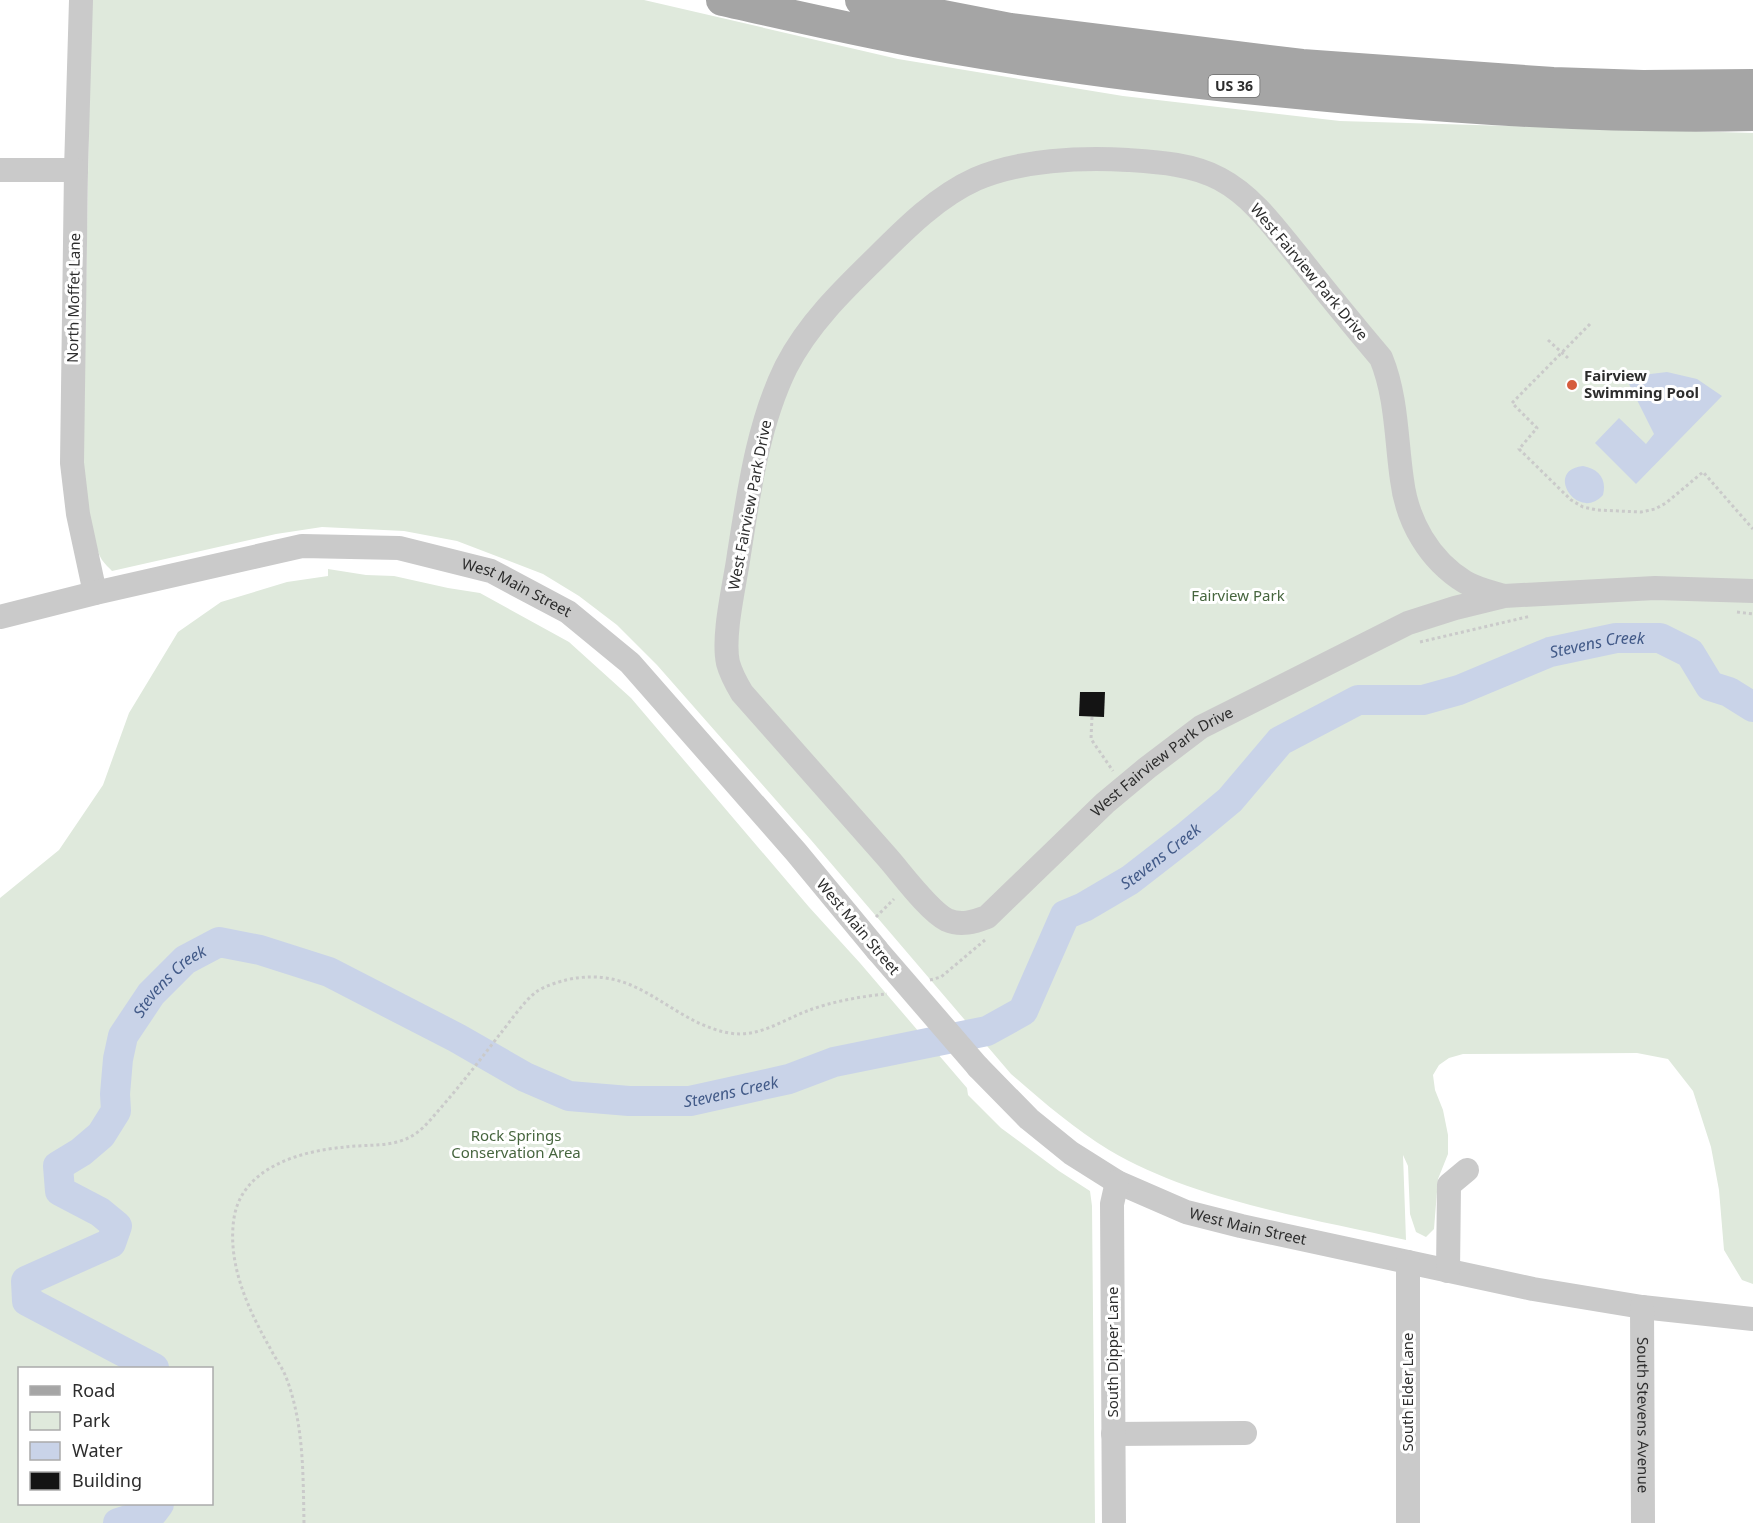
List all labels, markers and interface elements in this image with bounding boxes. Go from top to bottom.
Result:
road number: US 36 [1208,75,1260,97]
street label: West Fairview Park Drive [1247,199,1373,344]
street label: North Moffet Lane [62,233,84,363]
place label: Fairview Swimming Pool [1584,365,1699,402]
marker: Fairview Swimming Pool [1565,378,1579,392]
street label: West Fairview Park Drive [723,418,775,592]
street label: West Main Street [460,553,576,621]
park label: Fairview Park [1191,585,1285,605]
water label: Stevens Creek [1548,627,1646,663]
street label: West Fairview Park Drive [1086,702,1236,820]
water label: Stevens Creek [1116,817,1206,894]
street label: West Main Street [813,874,905,979]
water label: Stevens Creek [128,939,211,1022]
water label: Stevens Creek [684,1070,781,1112]
park label: Rock Springs Conservation Area [451,1125,581,1162]
street label: West Main Street [1187,1202,1309,1249]
street label: South Dipper Lane [1102,1287,1122,1418]
street label: South Elder Lane [1397,1332,1417,1452]
street label: South Stevens Avenue [1633,1337,1654,1493]
legend [18,1367,213,1505]
text: Road [72,1378,115,1402]
text: Park [72,1408,110,1432]
text: Water [72,1438,123,1462]
text: Building [72,1468,142,1492]

